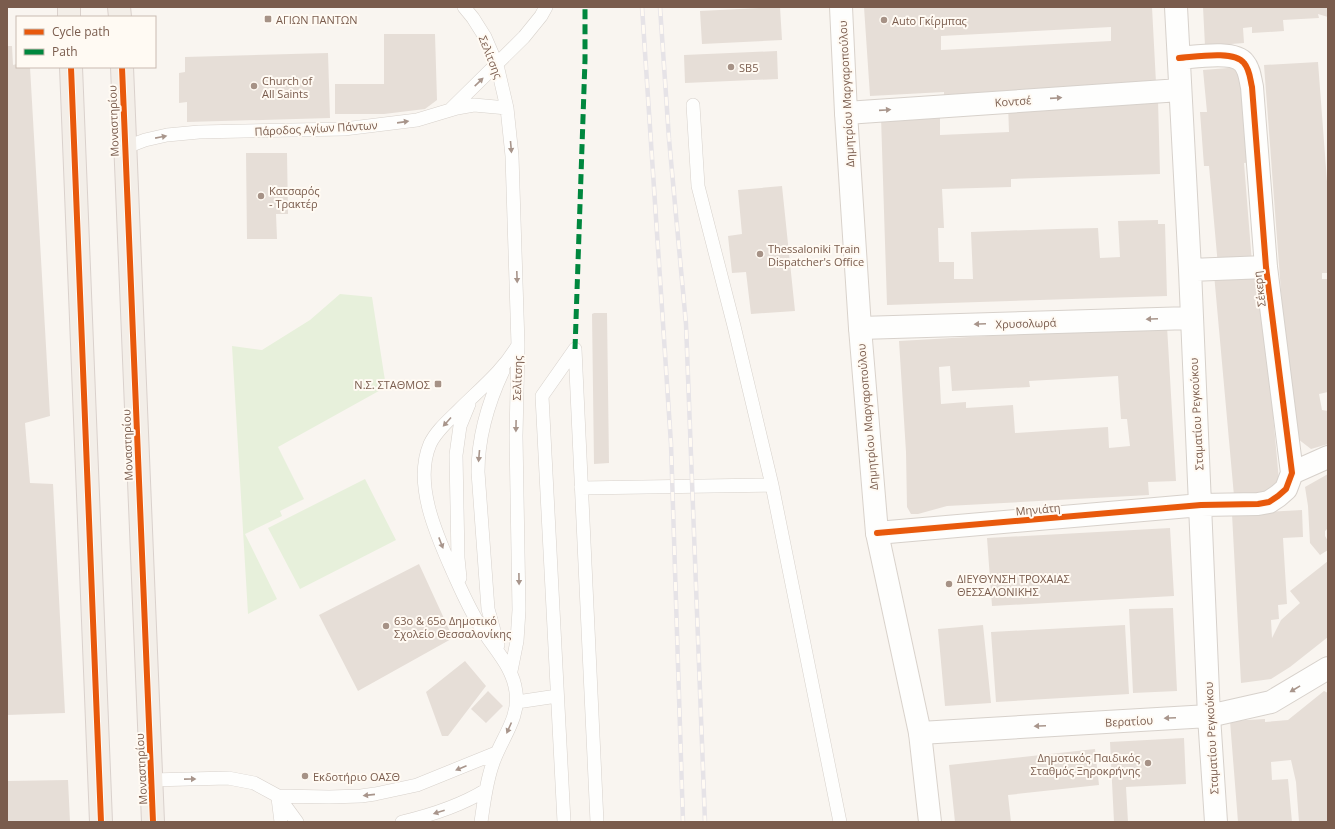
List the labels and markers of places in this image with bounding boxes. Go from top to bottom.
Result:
place label: ΑΓΙΩΝ ΠΑΝΤΩΝ [276,12,358,27]
place label: Auto Γκίρμπας [892,13,967,28]
marker: ΑΓΙΩΝ ΠΑΝΤΩΝ [263,14,273,24]
marker: Auto Γκίρμπας [879,15,889,25]
place label: SB5 [739,60,758,75]
marker: SB5 [726,62,736,72]
place label: Church of All Saints [262,73,313,101]
marker: Church of All Saints [249,81,259,91]
place label: Κατσαρός - Τρακτέρ [269,183,320,211]
marker: Κατσαρός - Τρακτέρ [256,191,266,201]
place label: Thessaloniki Train Dispatcher's Office [768,241,864,269]
marker: Thessaloniki Train Dispatcher's Office [755,249,765,259]
place label: Ν.Σ. ΣΤΑΘΜΟΣ [354,377,430,392]
marker: Ν.Σ. ΣΤΑΘΜΟΣ [433,379,443,389]
place label: ΔΙΕΥΘΥΝΣΗ ΤΡΟΧΑΙΑΣ ΘΕΣΣΑΛΟΝΙΚΗΣ [957,571,1070,599]
marker: ΔΙΕΥΘΥΝΣΗ ΤΡΟΧΑΙΑΣ ΘΕΣΣΑΛΟΝΙΚΗΣ [944,579,954,589]
place label: 63ο & 65o Δημοτικό Σχολείο Θεσσαλονίκης [394,613,511,641]
marker: 63ο & 65o Δημοτικό Σχολείο Θεσσαλονίκης [381,621,391,631]
place label: Δημοτικός Παιδικός Σταθμός Ξηροκρήνης [1031,750,1140,778]
marker: Δημοτικός Παιδικός Σταθμός Ξηροκρήνης [1143,758,1153,768]
place label: Εκδοτήριο ΟΑΣΘ [313,769,400,784]
marker: Εκδοτήριο ΟΑΣΘ [300,771,310,781]

